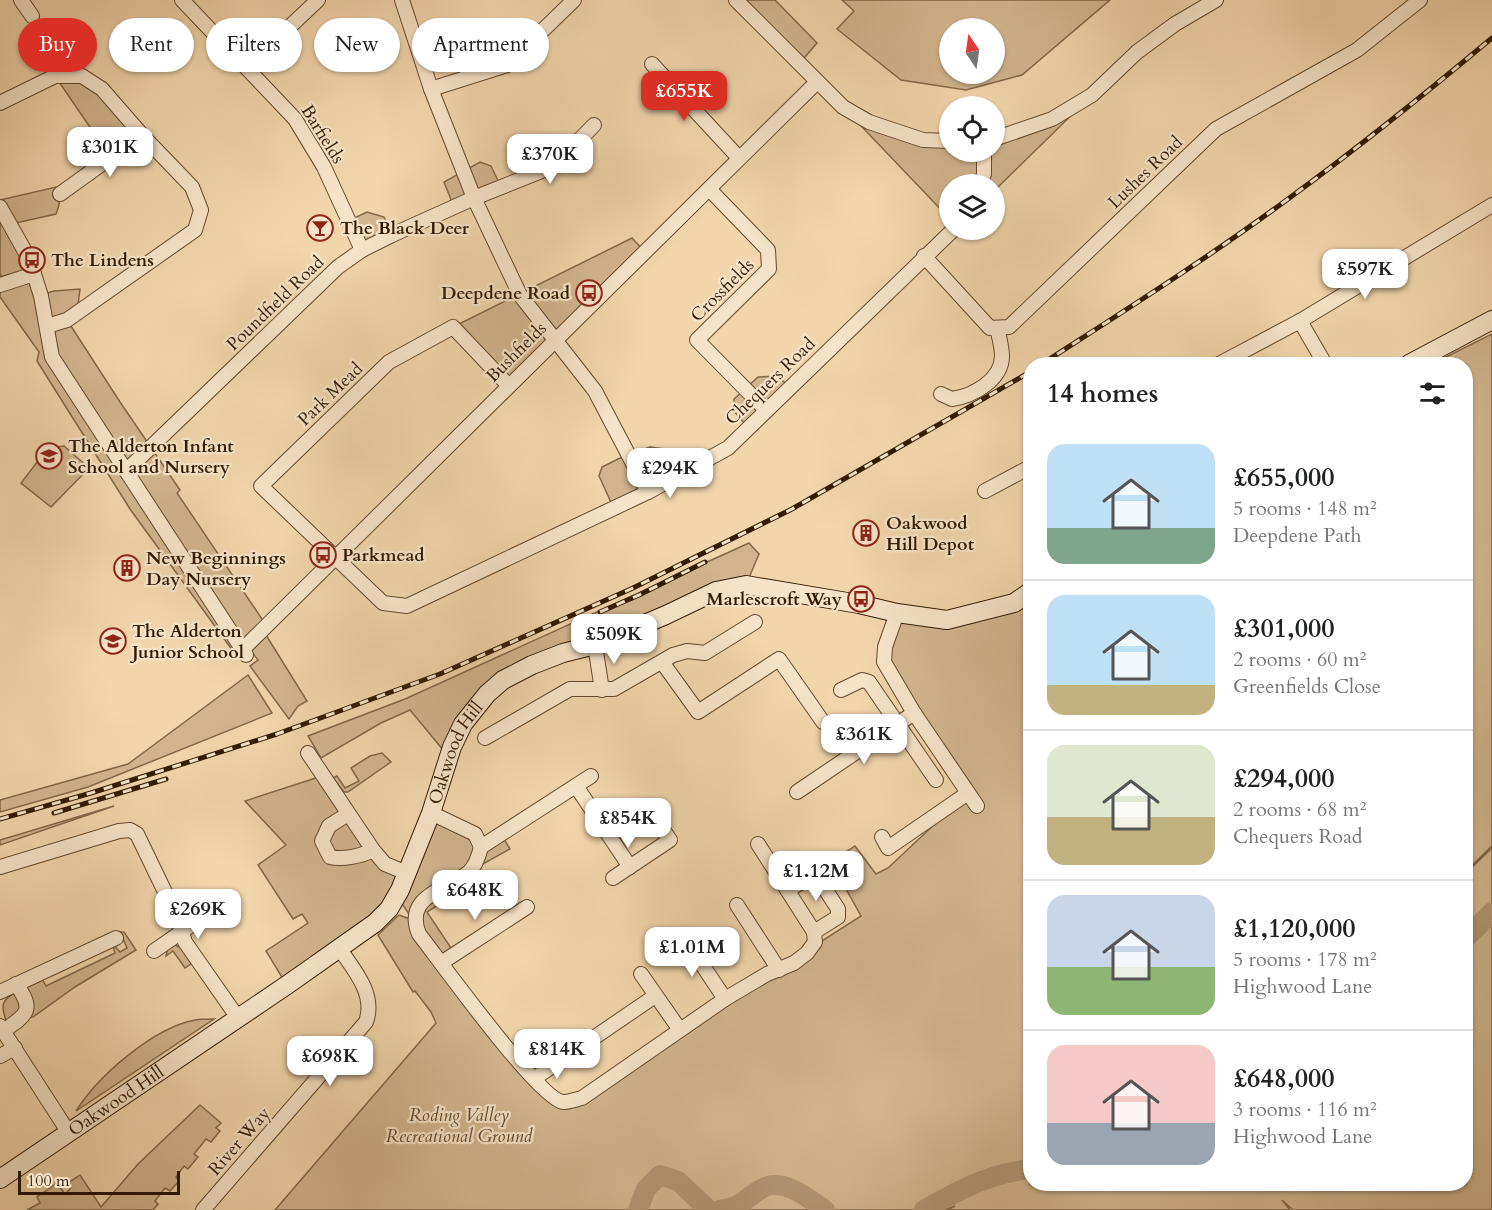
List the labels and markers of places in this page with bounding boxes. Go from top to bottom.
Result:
pin: £655K [642,71,726,122]
pin: £301K [68,127,152,178]
pin: £370K [508,134,592,185]
bar icon: The Black Deer [305,213,335,243]
place label: The Black Deer [340,216,470,241]
bus stop icon: The Lindens [17,245,47,275]
place label: The Lindens [51,248,154,273]
pin: £597K [1323,249,1407,300]
bus stop icon: Deepdene Road [574,278,604,308]
place label: Deepdene Road [441,281,571,306]
place label: The Alderton Infant School and Nursery [68,434,234,480]
school or university icon: The Alderton Infant School and Nursery [34,441,64,471]
pin: £294K [628,448,712,499]
place label: Oakwood Hill Depot [886,511,975,557]
building icon: Oakwood Hill Depot [851,518,881,548]
bus stop icon: Parkmead [308,540,338,570]
place label: Parkmead [342,543,425,568]
place label: New Beginnings Day Nursery [146,546,286,592]
building icon: New Beginnings Day Nursery [112,553,142,583]
bus stop icon: Marlescroft Way [846,584,876,614]
place label: Marlescroft Way [706,587,843,612]
pin: £509K [572,614,656,665]
place label: The Alderton Junior School [129,619,244,665]
school or university icon: The Alderton Junior School [98,626,128,656]
pin: £361K [822,714,906,765]
pin: £854K [586,798,670,849]
pin: £1.12M [767,851,865,902]
pin: £648K [433,870,517,921]
pin: £269K [156,889,240,940]
pin: £1.01M [643,927,741,978]
pin: £814K [515,1029,599,1080]
pin: £698K [288,1036,372,1087]

